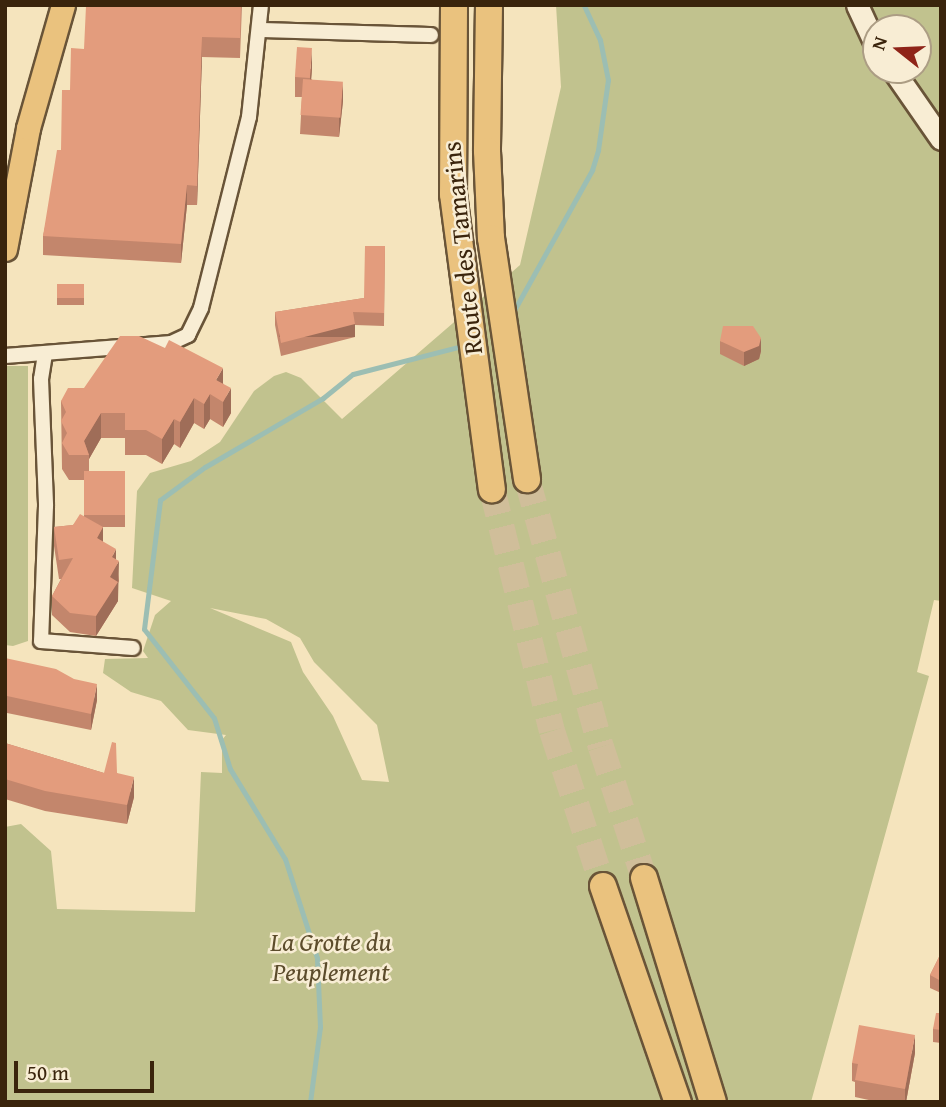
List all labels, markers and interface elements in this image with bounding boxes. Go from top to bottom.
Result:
north arrow [862,14,932,84]
text: N [864,33,894,54]
street label: Route des Tamarins [435,140,489,356]
park label: La Grotte du Peuplement [270,926,392,988]
scale bar [18,1048,158,1092]
text: 50 m [27,1057,69,1088]

